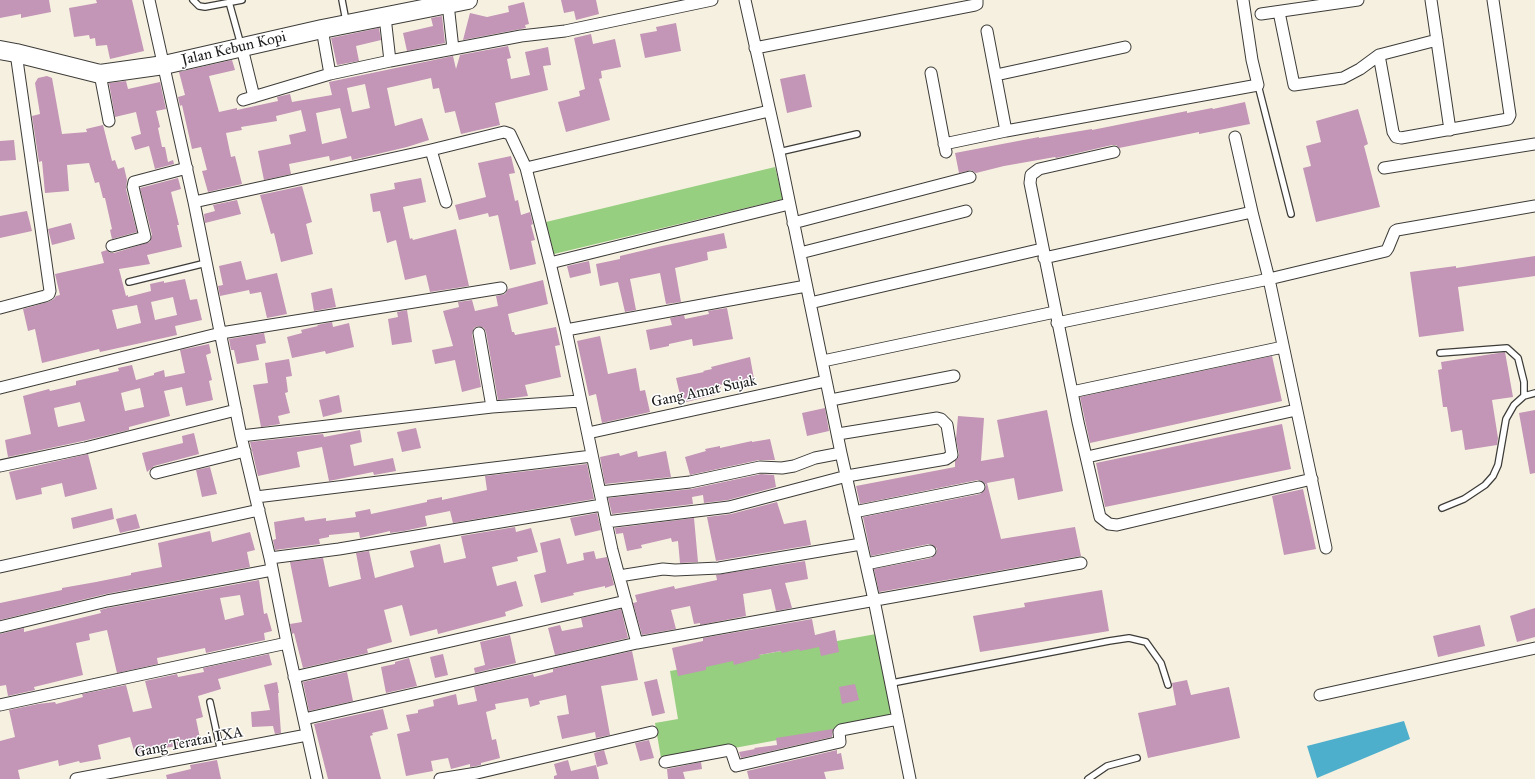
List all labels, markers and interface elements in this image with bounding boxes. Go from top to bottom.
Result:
street label: Jalan Kebun Kopi [180,28,288,70]
street label: Gang Amat Sujak [650,372,758,412]
street label: Gang Teratai IXA [133,724,245,762]

